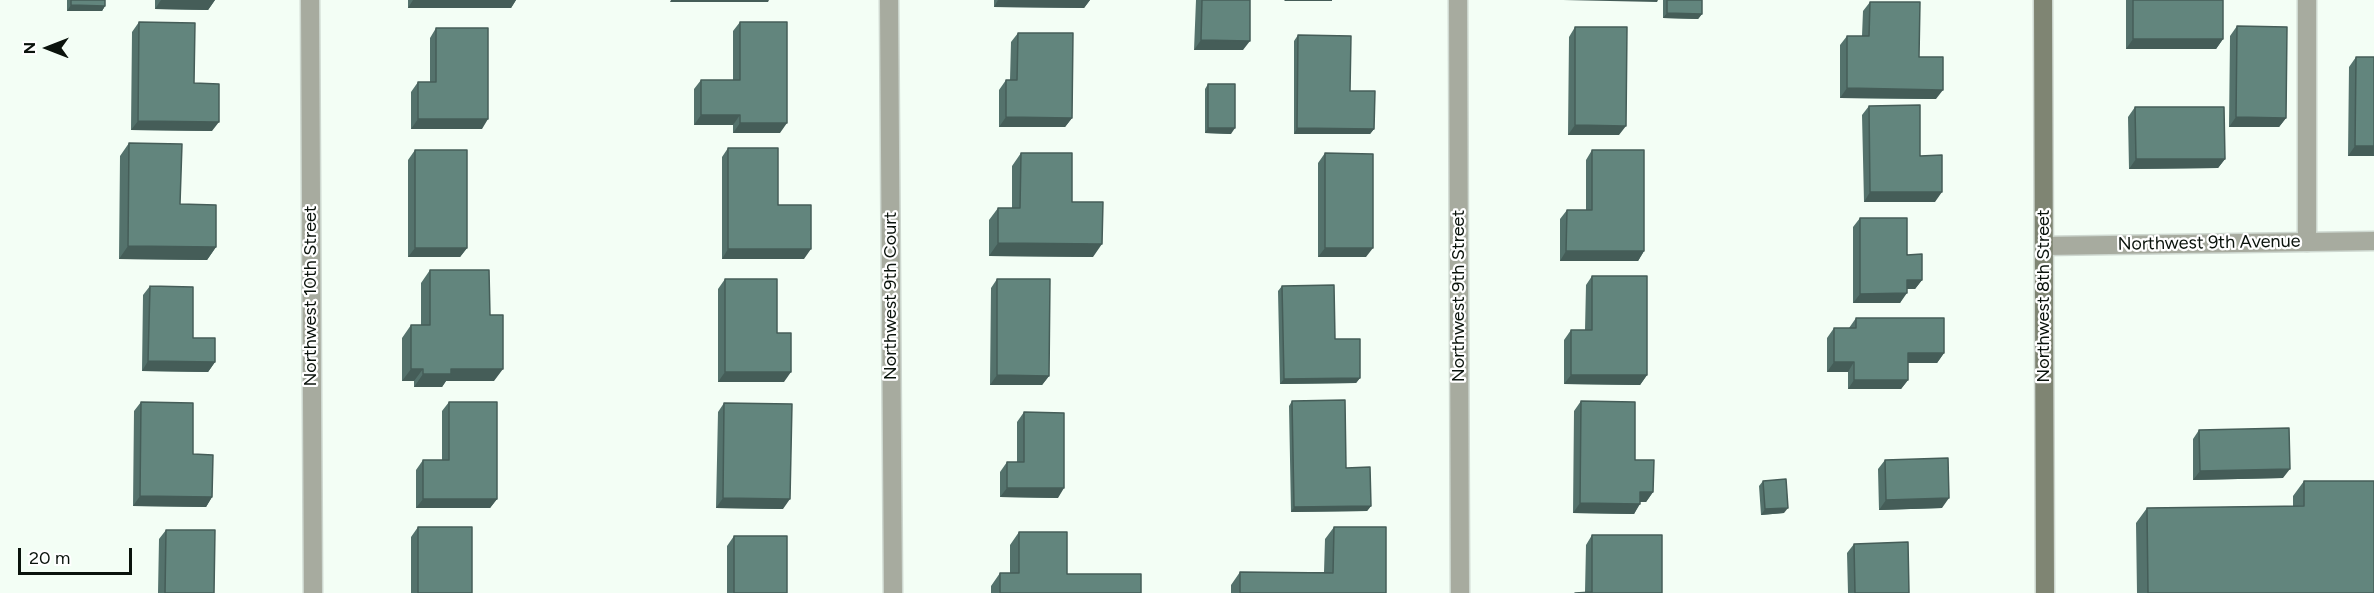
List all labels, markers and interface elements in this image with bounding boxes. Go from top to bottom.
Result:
north arrow [18,18,78,78]
text: N [20,42,39,54]
street label: Northwest 10th Street [300,205,322,387]
street label: Northwest 8th Street [2033,209,2055,383]
street label: Northwest 9th Street [1448,210,1470,382]
street label: Northwest 9th Court [880,212,902,380]
street label: Northwest 9th Avenue [2117,231,2301,255]
scale bar [21,536,135,574]
text: 20 m [29,547,70,569]

